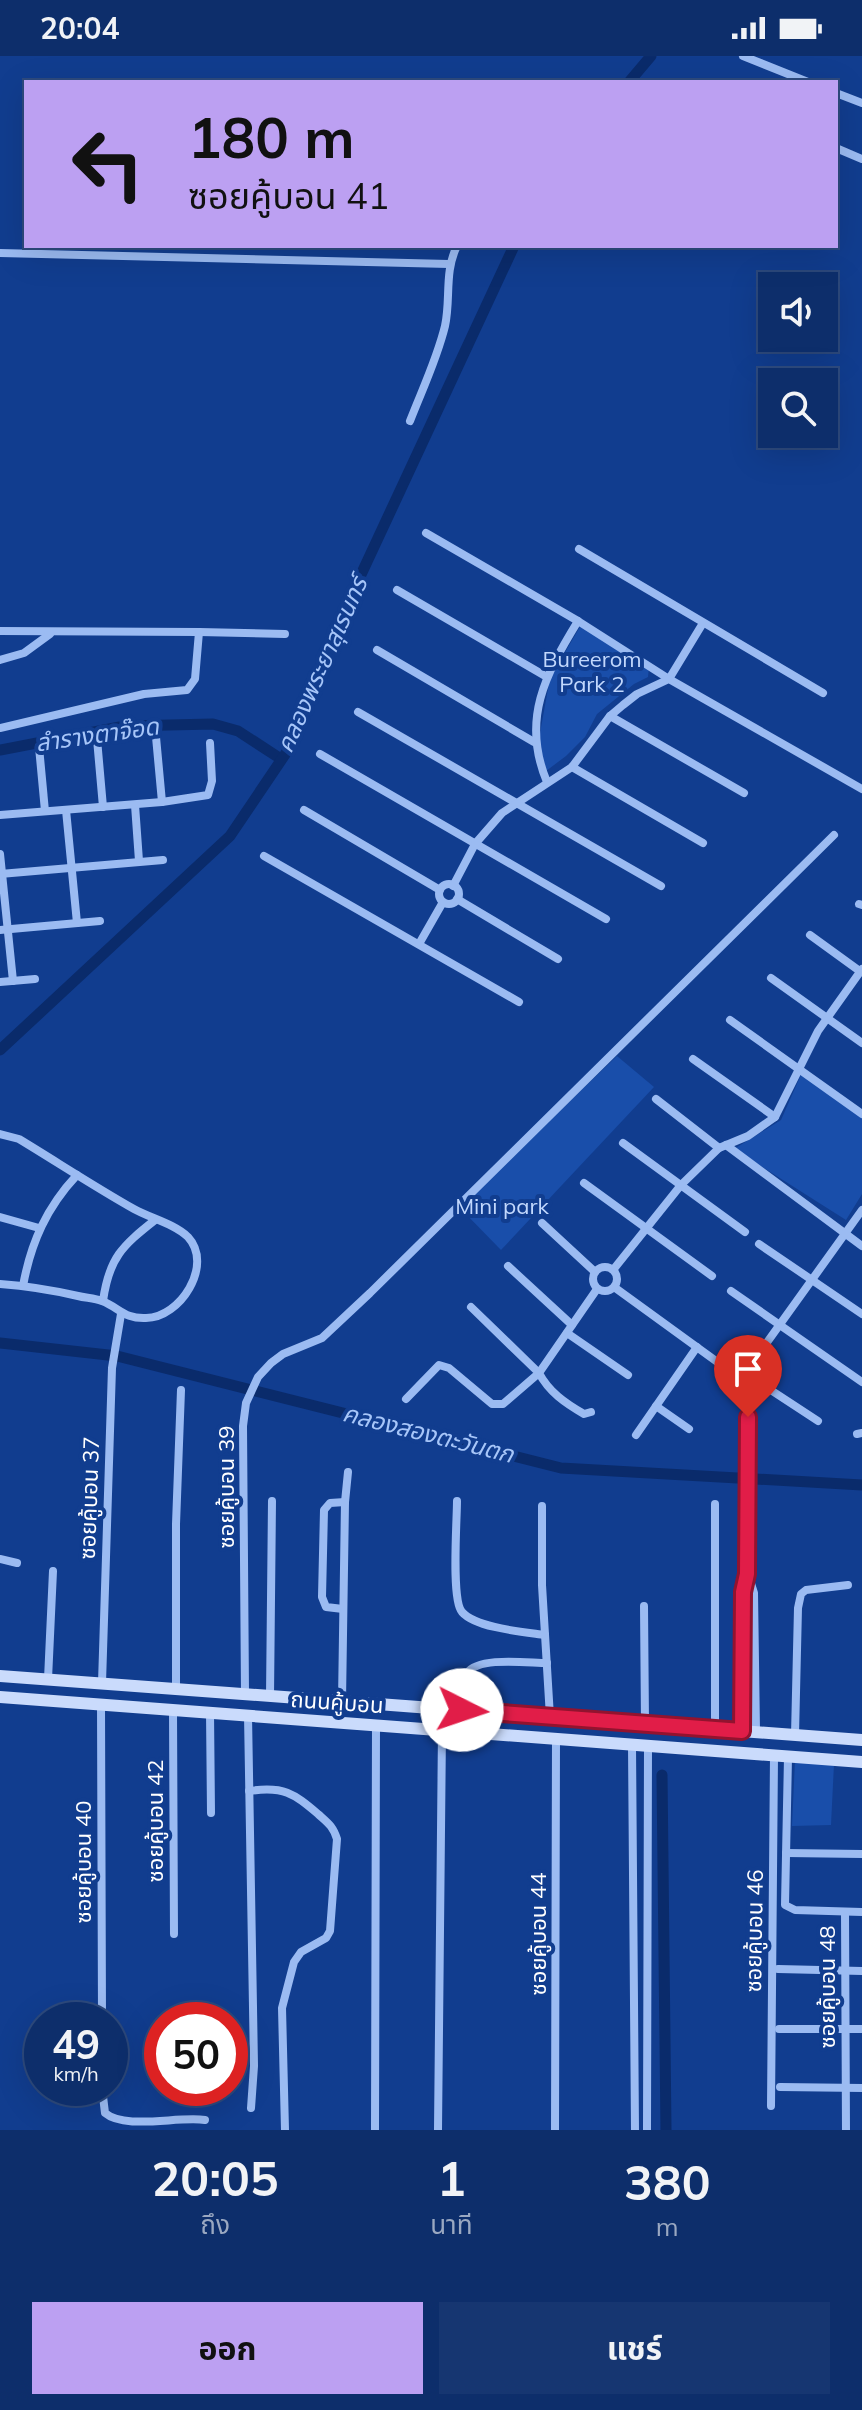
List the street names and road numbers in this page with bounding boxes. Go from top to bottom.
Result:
street label: ซอยคู้บอน 39 [212,1426,240,1548]
street label: ซอยคู้บอน 37 [73,1436,105,1560]
street label: ถนนคู้บอน [290,1685,384,1719]
street label: ซอยคู้บอน 42 [141,1760,169,1882]
street label: ซอยคู้บอน 40 [69,1801,97,1923]
street label: ซอยคู้บอน 46 [739,1869,769,1993]
street label: ซอยคู้บอน 44 [524,1873,552,1995]
street label: ซอยคู้บอน 48 [813,1926,841,2048]

